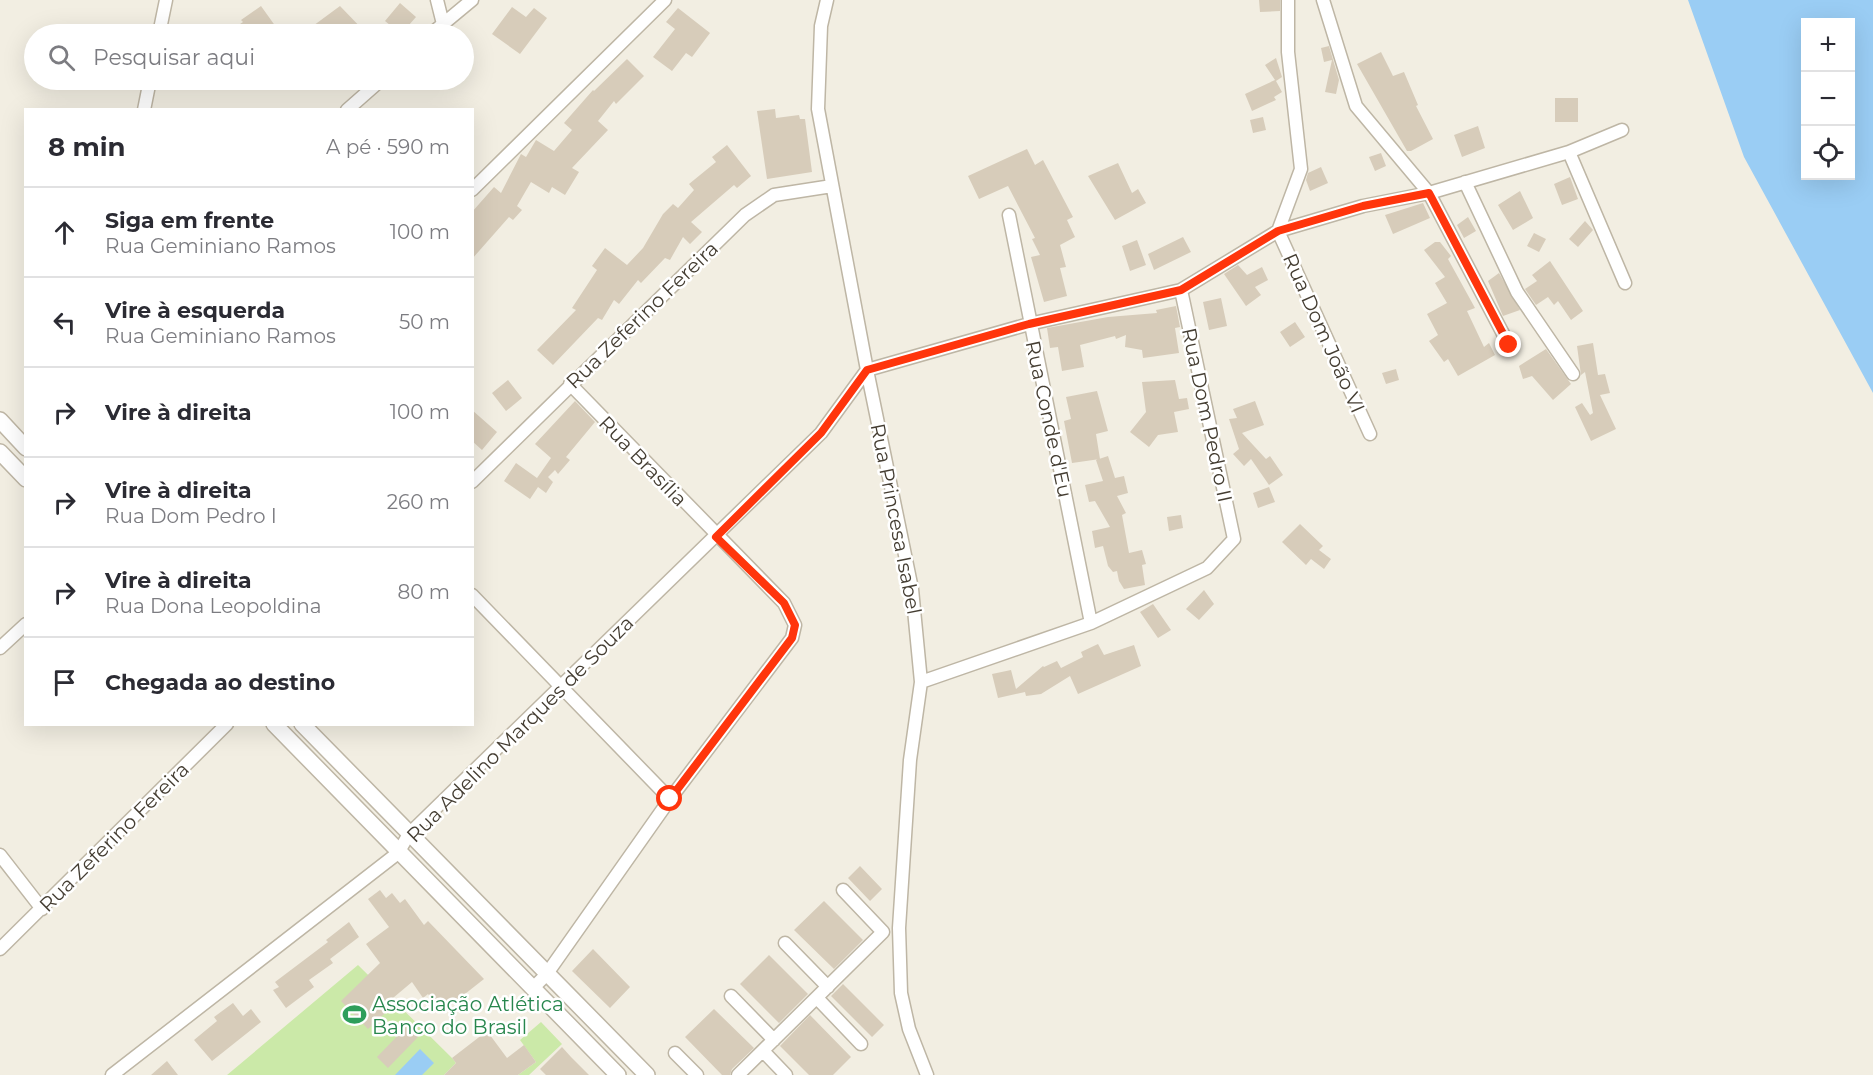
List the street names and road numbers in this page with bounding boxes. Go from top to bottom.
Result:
street label: Rua Zeferino Fereira [561,236,723,394]
street label: Rua Dom João VI [1278,249,1370,417]
street label: Rua Dom Pedro II [1177,326,1237,504]
street label: Rua Conde d'Eu [1021,338,1077,500]
street label: Rua Brasília [594,411,692,511]
street label: Rua Princesa Isabel [866,421,926,617]
street label: Rua Adelino Marques de Souza [402,611,638,847]
street label: Rua Zeferino Fereira [34,757,194,917]

